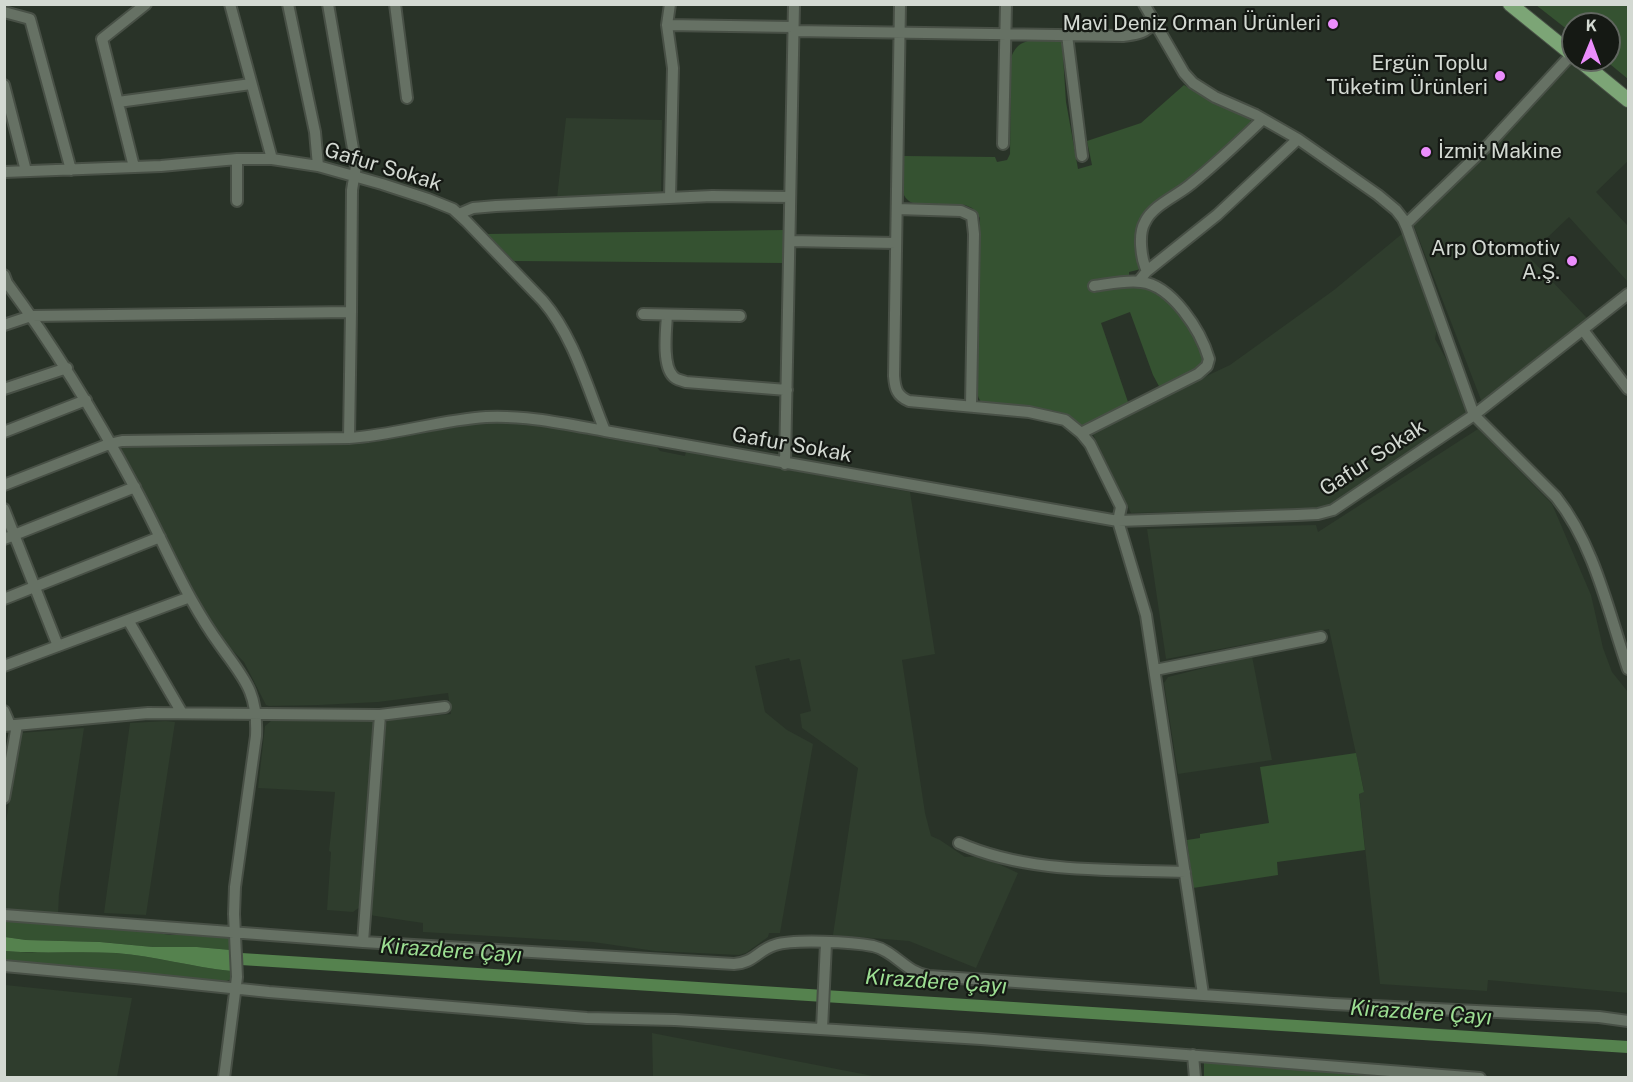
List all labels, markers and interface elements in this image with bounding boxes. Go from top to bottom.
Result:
place label: Mavi Deniz Orman Ürünleri [1062,11,1321,37]
north arrow [1561,12,1621,72]
text: K [1585,16,1597,35]
marker: Mavi Deniz Orman Ürünleri [1326,17,1340,31]
place label: Ergün Toplu Tüketim Ürünleri [1326,51,1488,101]
marker: Ergün Toplu Tüketim Ürünleri [1493,69,1507,83]
street label: Gafur Sokak [321,137,445,197]
place label: İzmit Makine [1438,139,1562,165]
marker: İzmit Makine [1419,145,1433,159]
place label: Arp Otomotiv A.Ş. [1431,236,1560,286]
marker: Arp Otomotiv A.Ş. [1565,254,1579,268]
street label: Gafur Sokak [1315,414,1431,502]
street label: Gafur Sokak [730,422,854,468]
water label: Kirazdere Çayı [379,933,523,969]
water label: Kirazdere Çayı [864,964,1008,1000]
water label: Kirazdere Çayı [1349,995,1493,1031]

